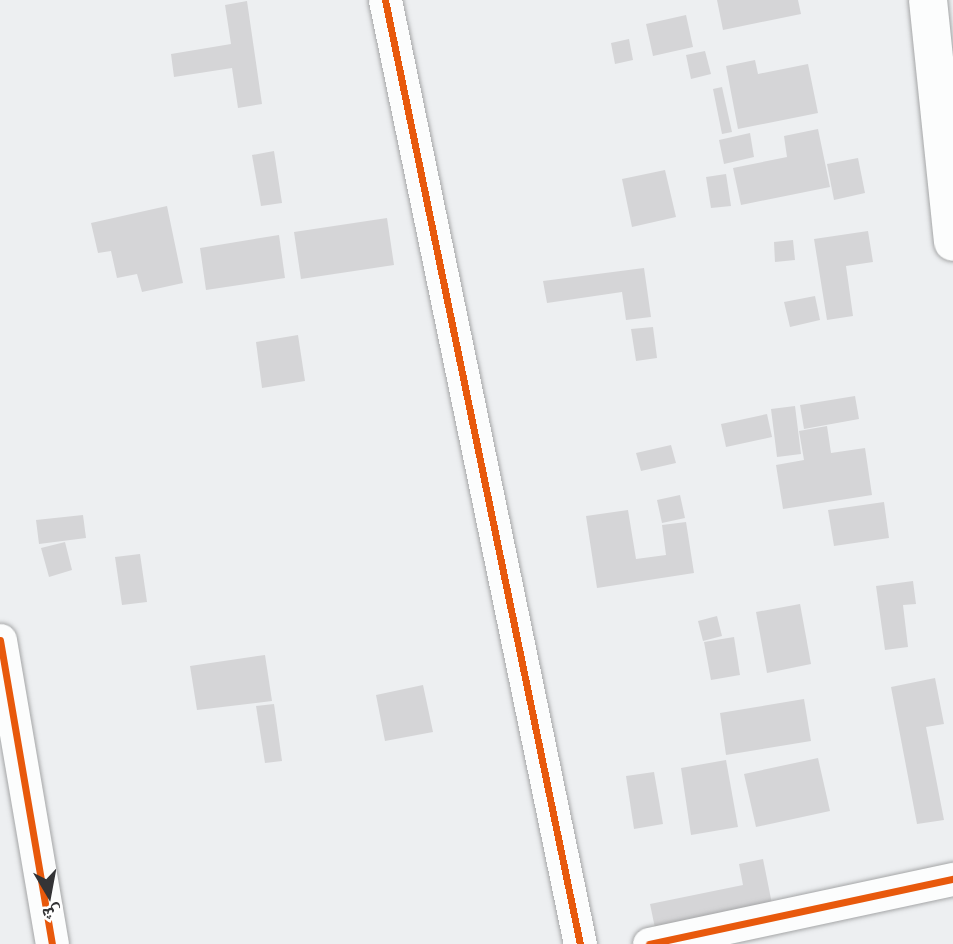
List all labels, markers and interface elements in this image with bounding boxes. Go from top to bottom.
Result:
north arrow [14,860,84,930]
text: ش [40,900,65,931]

